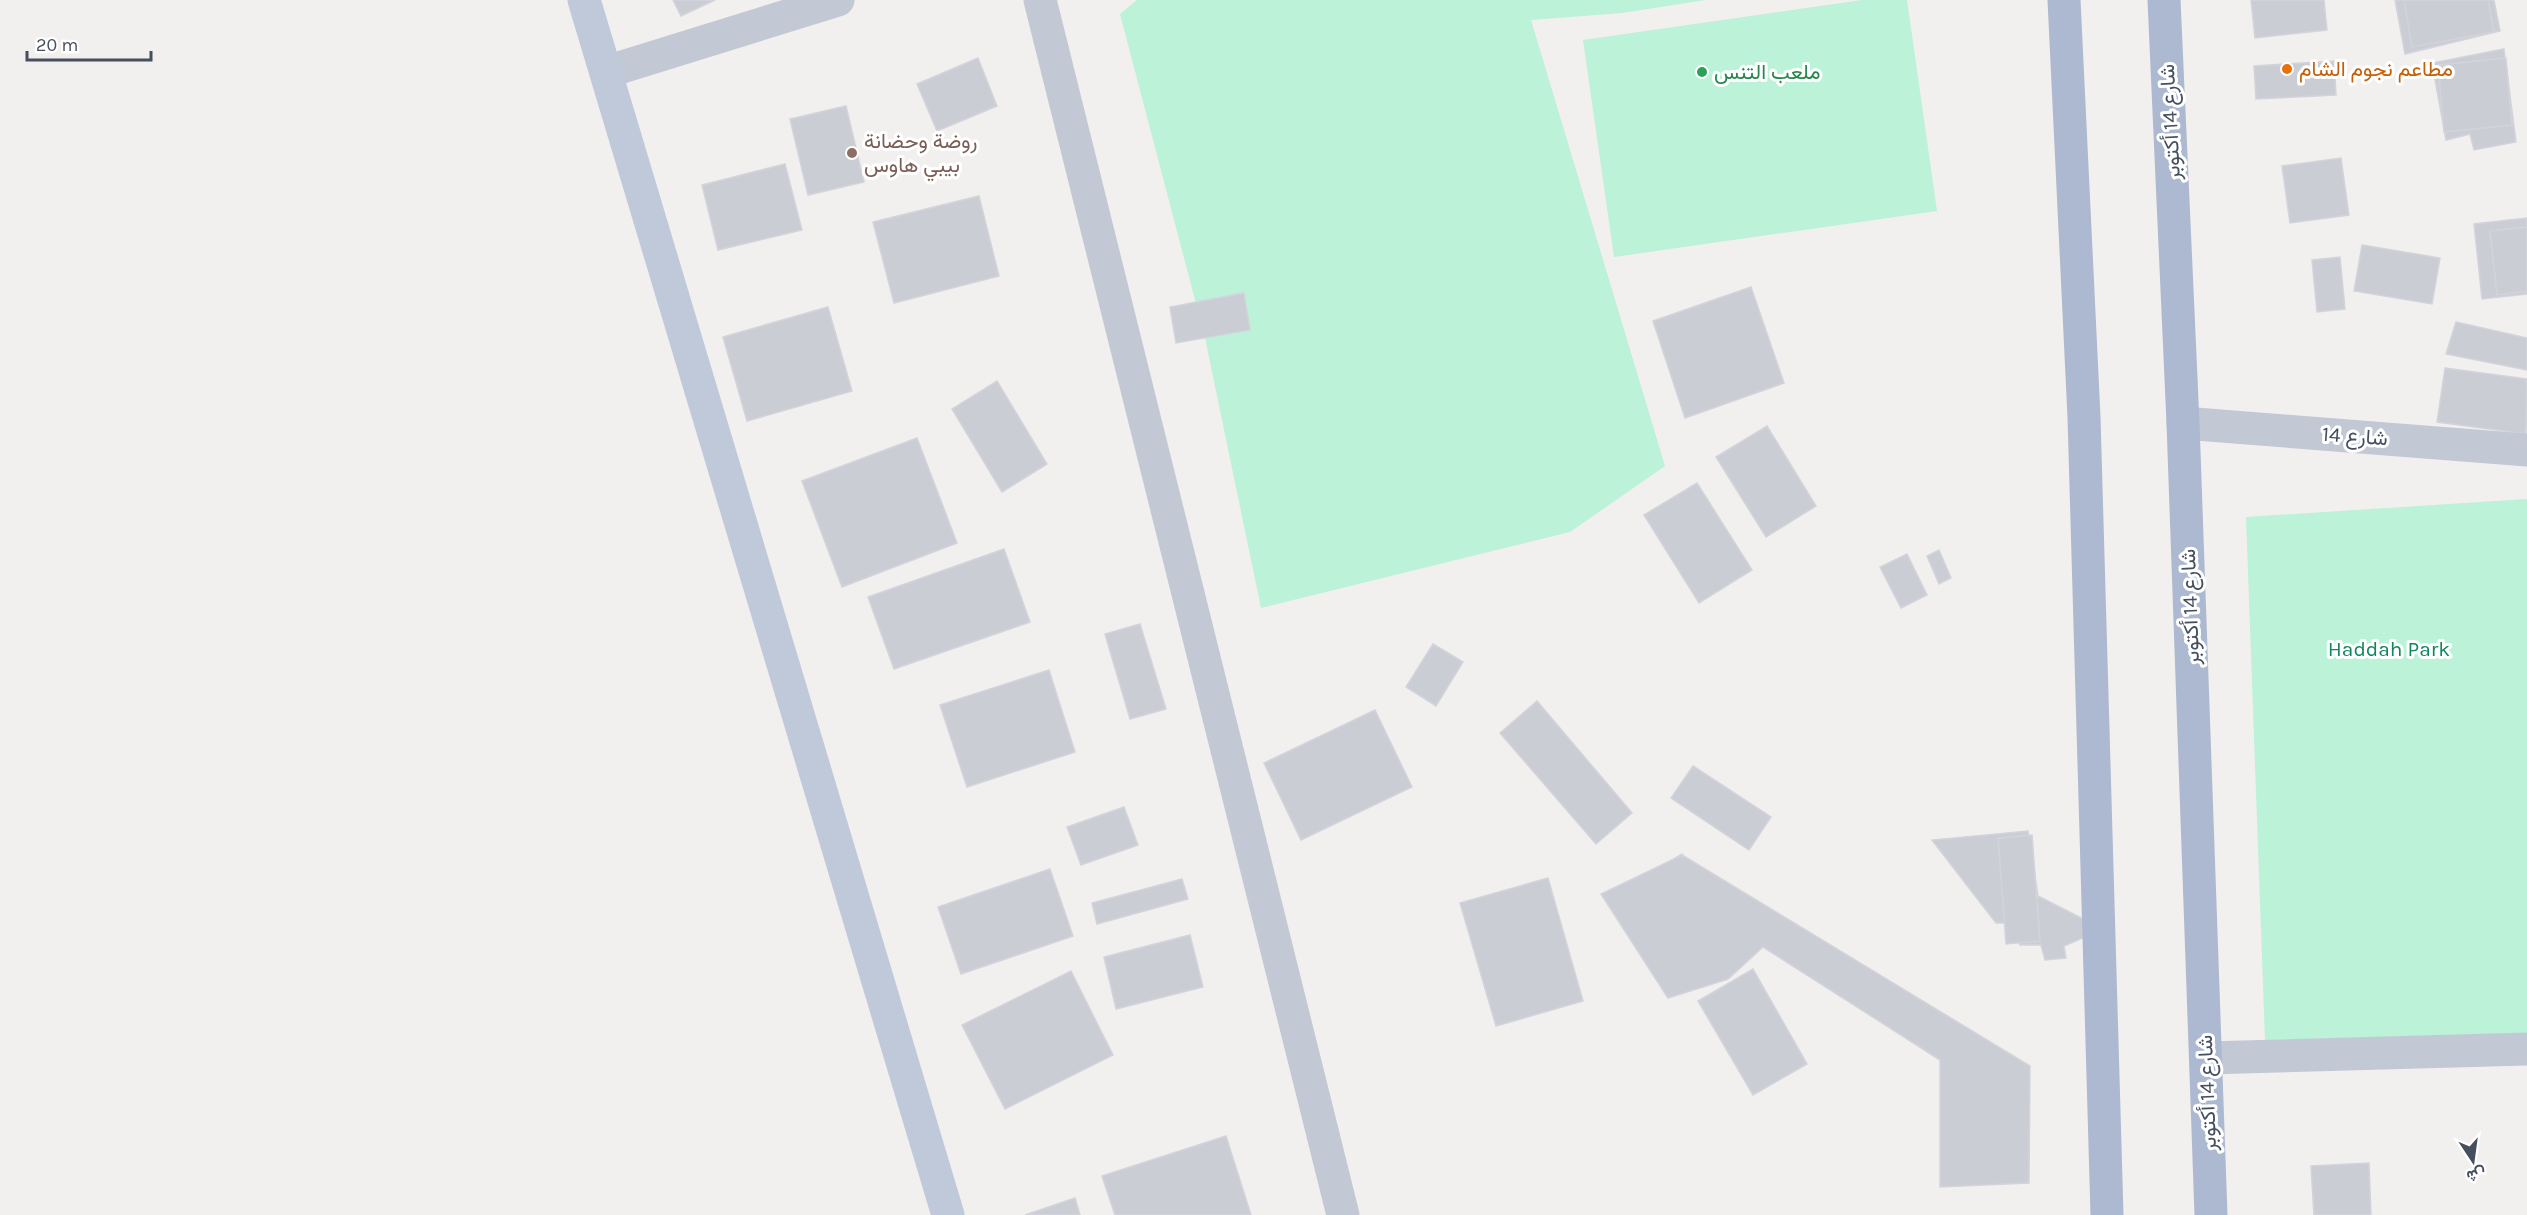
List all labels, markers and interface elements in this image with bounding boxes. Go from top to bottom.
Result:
scale bar [27,24,152,62]
text: 20 m [36,34,78,56]
place label: مطاعم نجوم الشام [2299,57,2453,83]
place label: ملعب التنس [1714,60,1820,84]
marker: مطاعم نجوم الشام [2280,62,2294,76]
street label: شارع 14 أكتوبر [2155,63,2187,182]
marker: ملعب التنس [1695,65,1709,79]
place label: روضة وحضانة بيبي هاوس [864,129,977,182]
marker: روضة وحضانة بيبي هاوس [845,146,859,160]
street label: شارع 14 [2321,422,2389,452]
street label: شارع 14 أكتوبر [2176,548,2206,667]
park label: Haddah Park [2328,637,2450,661]
street label: شارع 14 أكتوبر [2193,1034,2223,1153]
north arrow [2443,1131,2503,1191]
text: ش [2465,1164,2488,1187]

